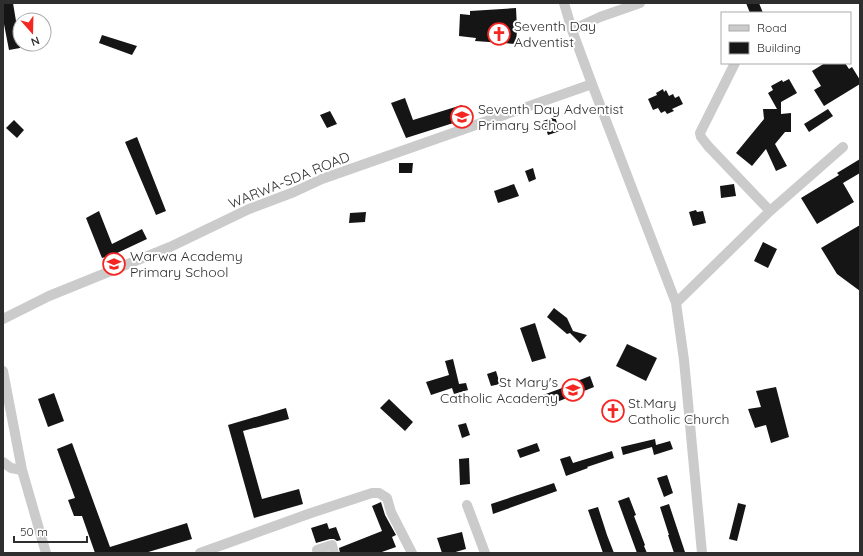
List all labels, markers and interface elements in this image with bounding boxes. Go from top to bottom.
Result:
north arrow [12,12,52,52]
legend [721,12,851,64]
place label: Seventh Day Adventist [514,17,596,51]
text: Road [757,20,787,35]
church icon: Seventh Day Adventist [486,21,512,47]
text: N [29,33,42,49]
text: Building [757,40,801,55]
place label: Seventh Day Adventist Primary School [478,100,624,134]
school or university icon: Seventh Day Adventist Primary School [449,104,475,130]
street label: WARWA-SDA ROAD [226,147,352,213]
place label: Warwa Academy Primary School [130,247,243,281]
school or university icon: Warwa Academy Primary School [101,251,127,277]
place label: St Mary's Catholic Academy [440,373,558,407]
school or university icon: St Mary's Catholic Academy [560,377,586,403]
place label: St.Mary Catholic Church [628,394,729,428]
church icon: St.Mary Catholic Church [600,398,626,424]
scale bar [14,518,87,544]
text: 50 m [20,524,48,539]

